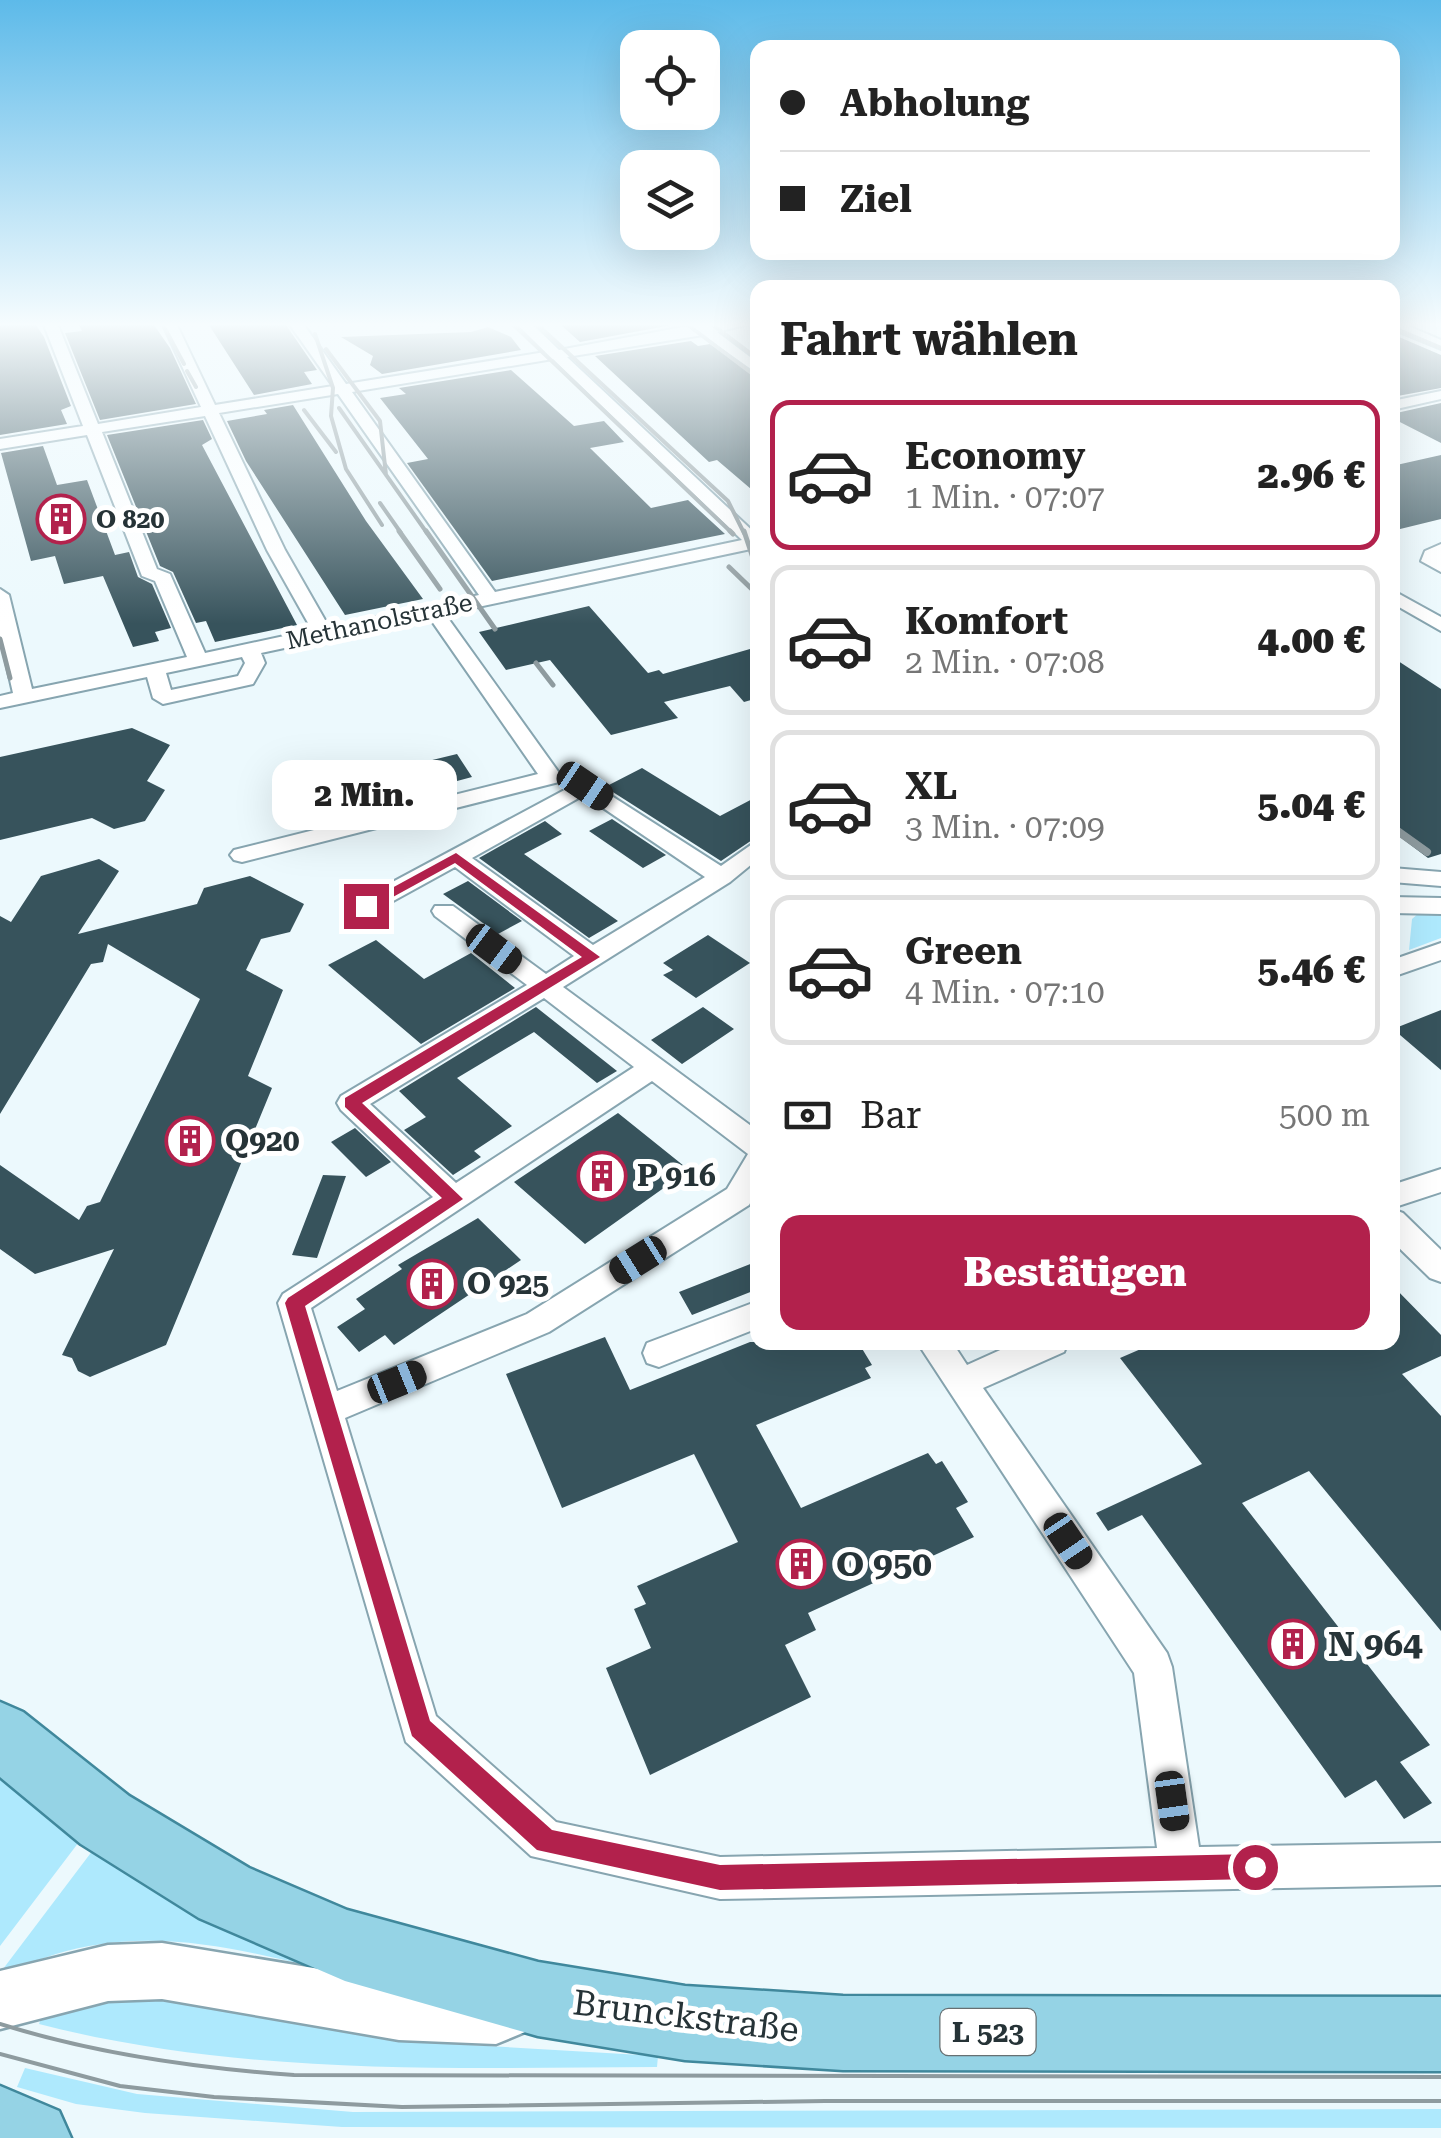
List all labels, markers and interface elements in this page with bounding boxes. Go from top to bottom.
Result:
map controls [620,30,720,250]
button: locate [620,30,720,130]
text: Abholung [840,81,1030,125]
button: layers [620,150,720,250]
text: Ziel [840,177,912,221]
text: Fahrt wählen [780,313,1078,366]
icon: car [785,430,875,520]
text: Economy [905,434,1085,478]
text: 2.96 € [1258,453,1365,497]
text: 1 Min. · 07:07 [905,478,1105,516]
building icon: O 820 [35,493,87,545]
place label: O 820 [96,505,164,534]
street label: Methanolstraße [283,588,475,655]
icon: car [785,595,875,685]
text: Komfort [905,599,1068,643]
text: 4.00 € [1258,618,1365,662]
text: 2 Min. · 07:08 [905,643,1105,681]
car [552,757,618,815]
icon: car [785,760,875,850]
callout: 2 Min. [274,761,458,831]
text: XL [905,764,957,808]
text: 2 Min. [314,776,415,814]
text: 5.04 € [1258,783,1365,827]
text: 3 Min. · 07:09 [905,808,1105,846]
route end [344,884,389,929]
car [461,919,527,979]
icon: car [785,925,875,1015]
text: Green [905,929,1022,973]
text: 5.46 € [1258,948,1365,992]
text: 4 Min. · 07:10 [905,973,1105,1011]
icon: cash [780,1088,835,1143]
text: Bar [860,1093,921,1137]
text: 500 m [1279,1096,1370,1134]
building icon: Q920 [164,1115,216,1167]
place label: Q920 [225,1123,300,1158]
building icon: P 916 [576,1150,628,1202]
place label: P 916 [637,1158,716,1193]
button: Bestätigen [780,1215,1370,1330]
car [605,1231,671,1289]
building icon: O 925 [406,1258,458,1310]
place label: O 925 [467,1266,549,1301]
car [364,1357,430,1407]
car [1039,1508,1097,1574]
building icon: O 950 [775,1538,827,1590]
place label: O 950 [836,1544,932,1585]
building icon: N 964 [1267,1618,1319,1670]
place label: N 964 [1328,1624,1423,1665]
car [1153,1769,1191,1833]
route start [1233,1845,1278,1890]
street label: Brunckstraße [571,1982,801,2051]
road number: L 523 [940,2009,1036,2055]

